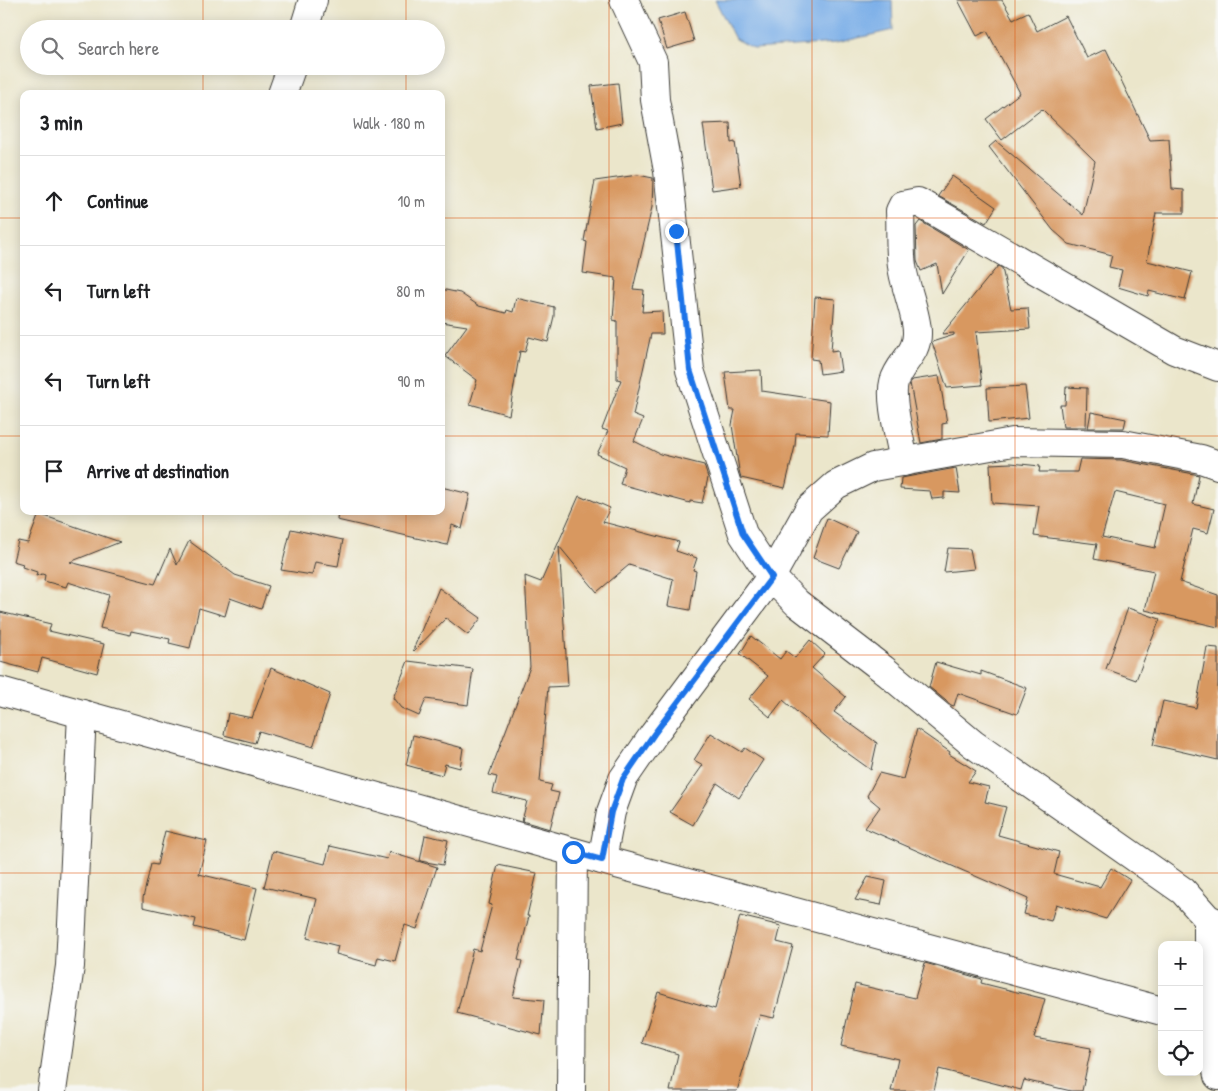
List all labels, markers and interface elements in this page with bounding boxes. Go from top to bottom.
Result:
search box [20,20,445,75]
icon: search [38,34,66,62]
text: Search here [78,35,159,61]
text: 3 min [40,108,83,137]
text: Walk · 180 m [353,112,425,134]
icon: ahead [40,187,68,215]
text: Continue [87,188,148,214]
text: 10 m [397,190,425,212]
route end [665,220,688,243]
icon: left [40,277,68,305]
text: Turn left [87,278,150,304]
text: 80 m [396,280,425,302]
icon: left [40,367,68,395]
text: Turn left [87,368,150,394]
text: 90 m [397,370,425,392]
icon: arrive [40,457,68,485]
text: Arrive at destination [87,458,229,484]
route start [562,841,585,864]
map controls [1158,941,1203,1076]
button: + [1158,941,1203,986]
button: − [1158,986,1203,1031]
button: locate [1158,1031,1203,1076]

